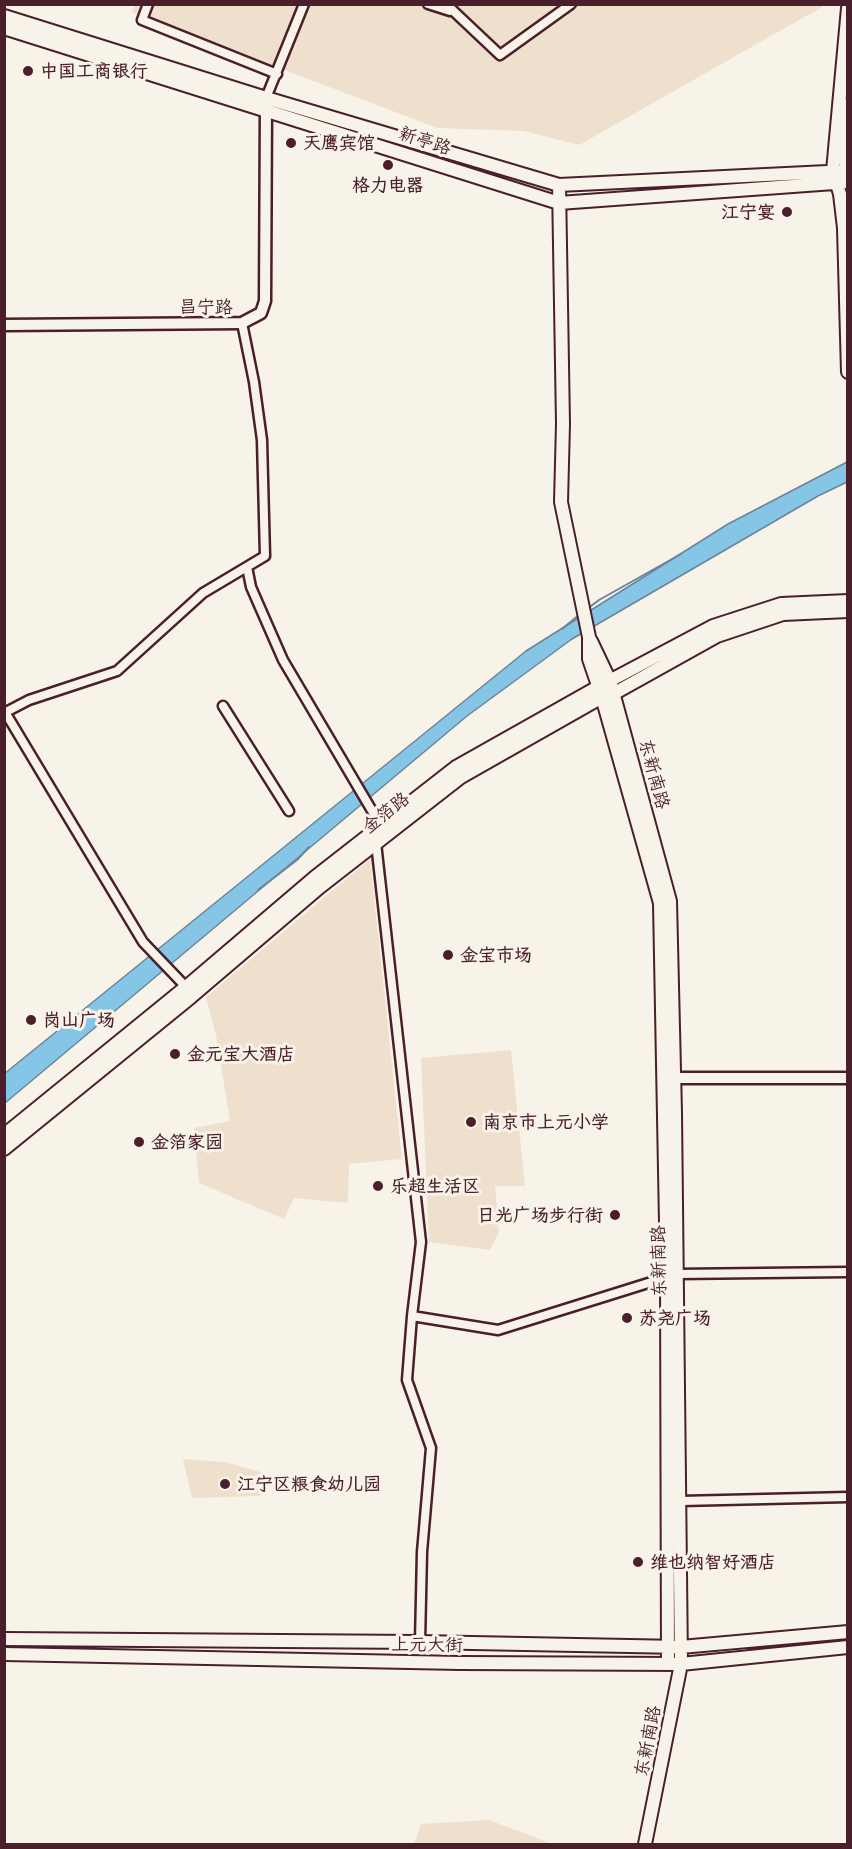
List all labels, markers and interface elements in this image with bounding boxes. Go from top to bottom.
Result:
place label: 中国工商银行 [40,60,148,82]
marker: 中国工商银行 [21,64,35,78]
street label: 新亭路 [396,122,454,160]
place label: 天鹰宾馆 [303,132,375,154]
marker: 天鹰宾馆 [284,136,298,150]
marker: 格力电器 [381,158,395,172]
place label: 格力电器 [352,174,424,196]
place label: 江宁宴 [721,201,775,223]
marker: 江宁宴 [780,205,794,219]
street label: 昌宁路 [179,296,233,318]
street label: 东新南路 [634,736,674,812]
street label: 金箔路 [358,788,414,838]
place label: 金宝市场 [460,944,532,966]
marker: 金宝市场 [441,948,455,962]
place label: 岗山广场 [43,1009,115,1031]
marker: 岗山广场 [24,1013,38,1027]
place label: 金元宝大酒店 [187,1043,295,1065]
marker: 金元宝大酒店 [168,1047,182,1061]
place label: 南京市上元小学 [483,1111,609,1133]
marker: 南京市上元小学 [464,1115,478,1129]
place label: 金箔家园 [151,1131,223,1153]
marker: 金箔家园 [132,1135,146,1149]
place label: 乐超生活区 [390,1175,480,1197]
marker: 乐超生活区 [371,1179,385,1193]
place label: 日光广场步行街 [477,1204,603,1226]
marker: 日光广场步行街 [608,1208,622,1222]
street label: 东新南路 [648,1225,670,1297]
place label: 苏尧广场 [639,1307,711,1329]
marker: 苏尧广场 [620,1311,634,1325]
place label: 江宁区粮食幼儿园 [237,1473,381,1495]
marker: 江宁区粮食幼儿园 [218,1477,232,1491]
place label: 维也纳智好酒店 [650,1551,776,1573]
marker: 维也纳智好酒店 [631,1555,645,1569]
street label: 上元大街 [391,1634,463,1656]
street label: 东新南路 [631,1704,665,1778]

